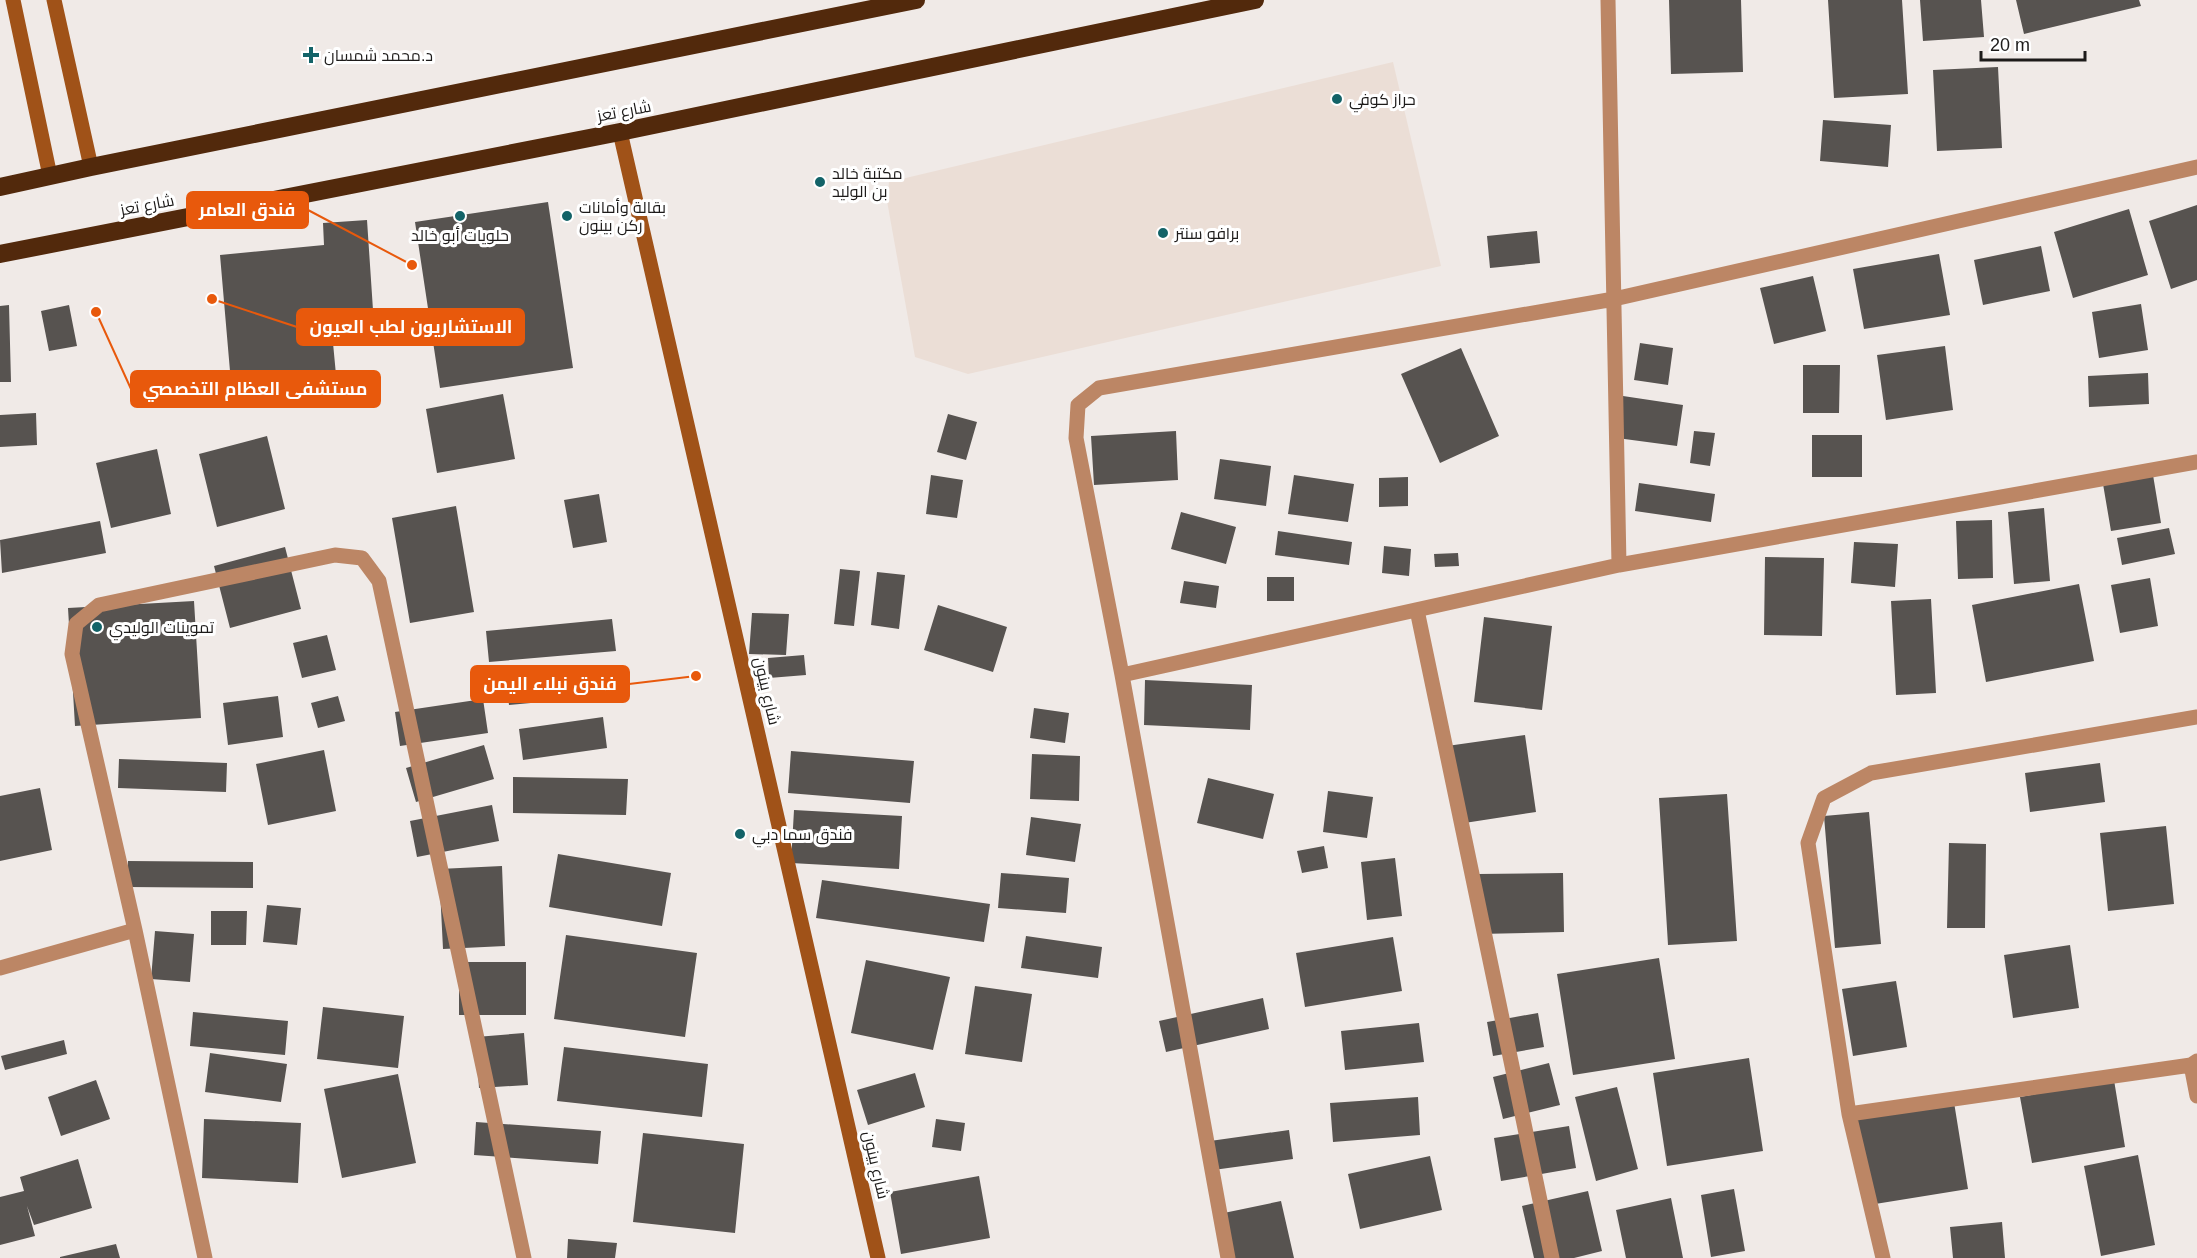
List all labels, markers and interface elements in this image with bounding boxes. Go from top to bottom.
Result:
scale bar [1981,24,2084,62]
text: 20 m [1990,35,2030,55]
marker: د.محمد شمسان [302,46,320,64]
place label: د.محمد شمسان [324,47,433,66]
place label: حراز كوفي [1349,91,1416,113]
marker: حراز كوفي [1330,92,1344,106]
street label: شارع تعز [595,97,653,128]
place label: مكتبة خالد بن الوليد [832,165,902,202]
marker: مكتبة خالد بن الوليد [813,175,827,189]
street label: شارع تعز [118,191,176,222]
callout: فندق العامر [187,192,308,228]
place label: بقالة وأمانات ركن بينون [579,198,666,236]
text: فندق العامر [198,200,295,221]
marker: حلويات أبو خالد [453,209,467,223]
marker: بقالة وأمانات ركن بينون [560,209,574,223]
place label: برافو سنتر [1174,225,1239,243]
place label: حلويات أبو خالد [411,226,509,245]
marker: برافو سنتر [1156,226,1170,240]
callout: الاستشاريون لطب العيون [297,309,524,345]
text: الاستشاريون لطب العيون [310,317,512,338]
callout: مستشفى العظام التخصصي [131,371,380,407]
text: مستشفى العظام التخصصي [143,379,367,403]
place label: تموينات الوليدي [109,619,215,641]
marker: تموينات الوليدي [90,620,104,634]
street label: شارع بينون [748,655,783,727]
callout: فندق نبلاء اليمن [471,666,629,702]
text: فندق نبلاء اليمن [483,674,617,695]
place label: فندق سما دبي [752,826,853,848]
marker: فندق سما دبي [733,827,747,841]
street label: شارع بينون [857,1129,892,1201]

